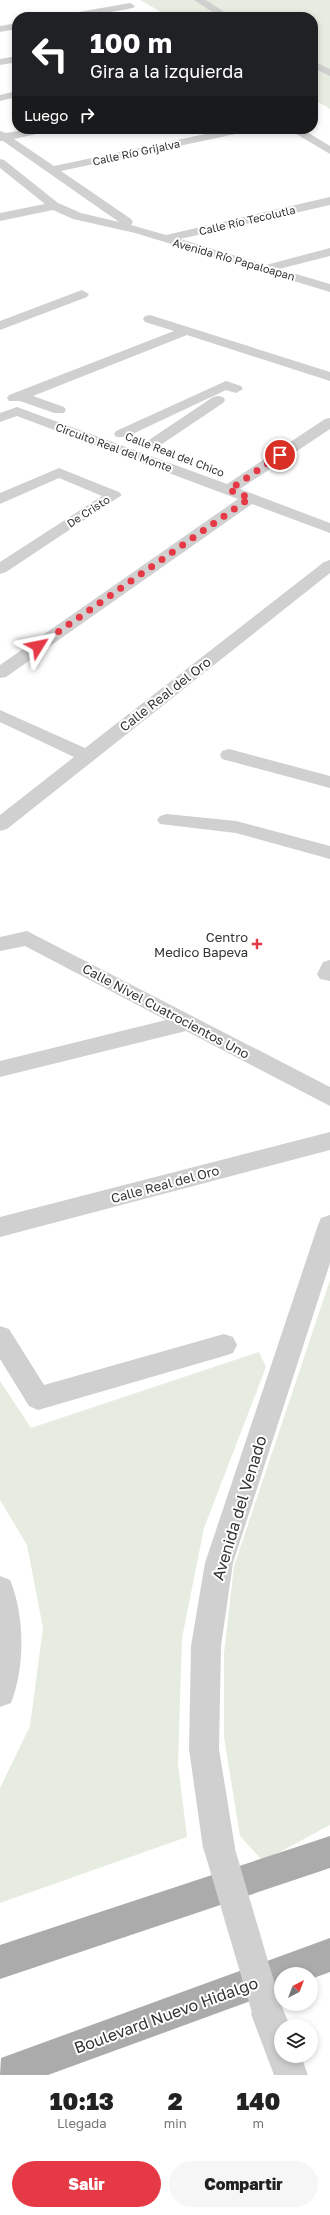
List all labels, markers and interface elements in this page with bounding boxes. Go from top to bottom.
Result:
text: 100 m [90,26,172,59]
icon: left [24,28,76,80]
text: Gira a la izquierda [90,60,243,82]
icon: right [76,104,98,126]
text: Luego [24,106,68,124]
street label: Calle Río Grijalva [91,136,181,168]
street label: Calle Río Tecolutla [197,203,297,237]
street label: Avenida Río Papaloapan [171,235,297,283]
street label: Circuito Real del Monte [54,420,174,474]
street label: Calle Real del Chico [124,429,227,479]
pin [263,438,297,472]
icon: arrive [269,444,291,466]
street label: De Cristo [64,492,112,530]
position arrow [17,625,59,667]
street label: Calle Real del Oro [116,653,214,735]
place label: Centro Medico Bapeva [154,929,248,960]
marker: Centro Medico Bapeva [251,938,263,950]
street label: Calle Nivel Cuatrocientos Uno [80,960,252,1062]
street label: Calle Real del Oro [109,1162,221,1206]
street label: Avenida del Venado [207,1433,271,1583]
north arrow [274,1967,318,2011]
map controls [274,1967,318,2063]
street label: Boulevard Nuevo Hidalgo [71,1972,261,2058]
button: layers [274,2019,318,2063]
text: 10:13 [50,2086,114,2115]
text: 2 [168,2086,183,2115]
text: 140 [236,2086,280,2115]
text: Llegada [57,2115,107,2131]
text: min [164,2115,187,2131]
text: m [253,2115,264,2131]
button: Salir [12,2161,161,2207]
button: Compartir [169,2161,318,2207]

